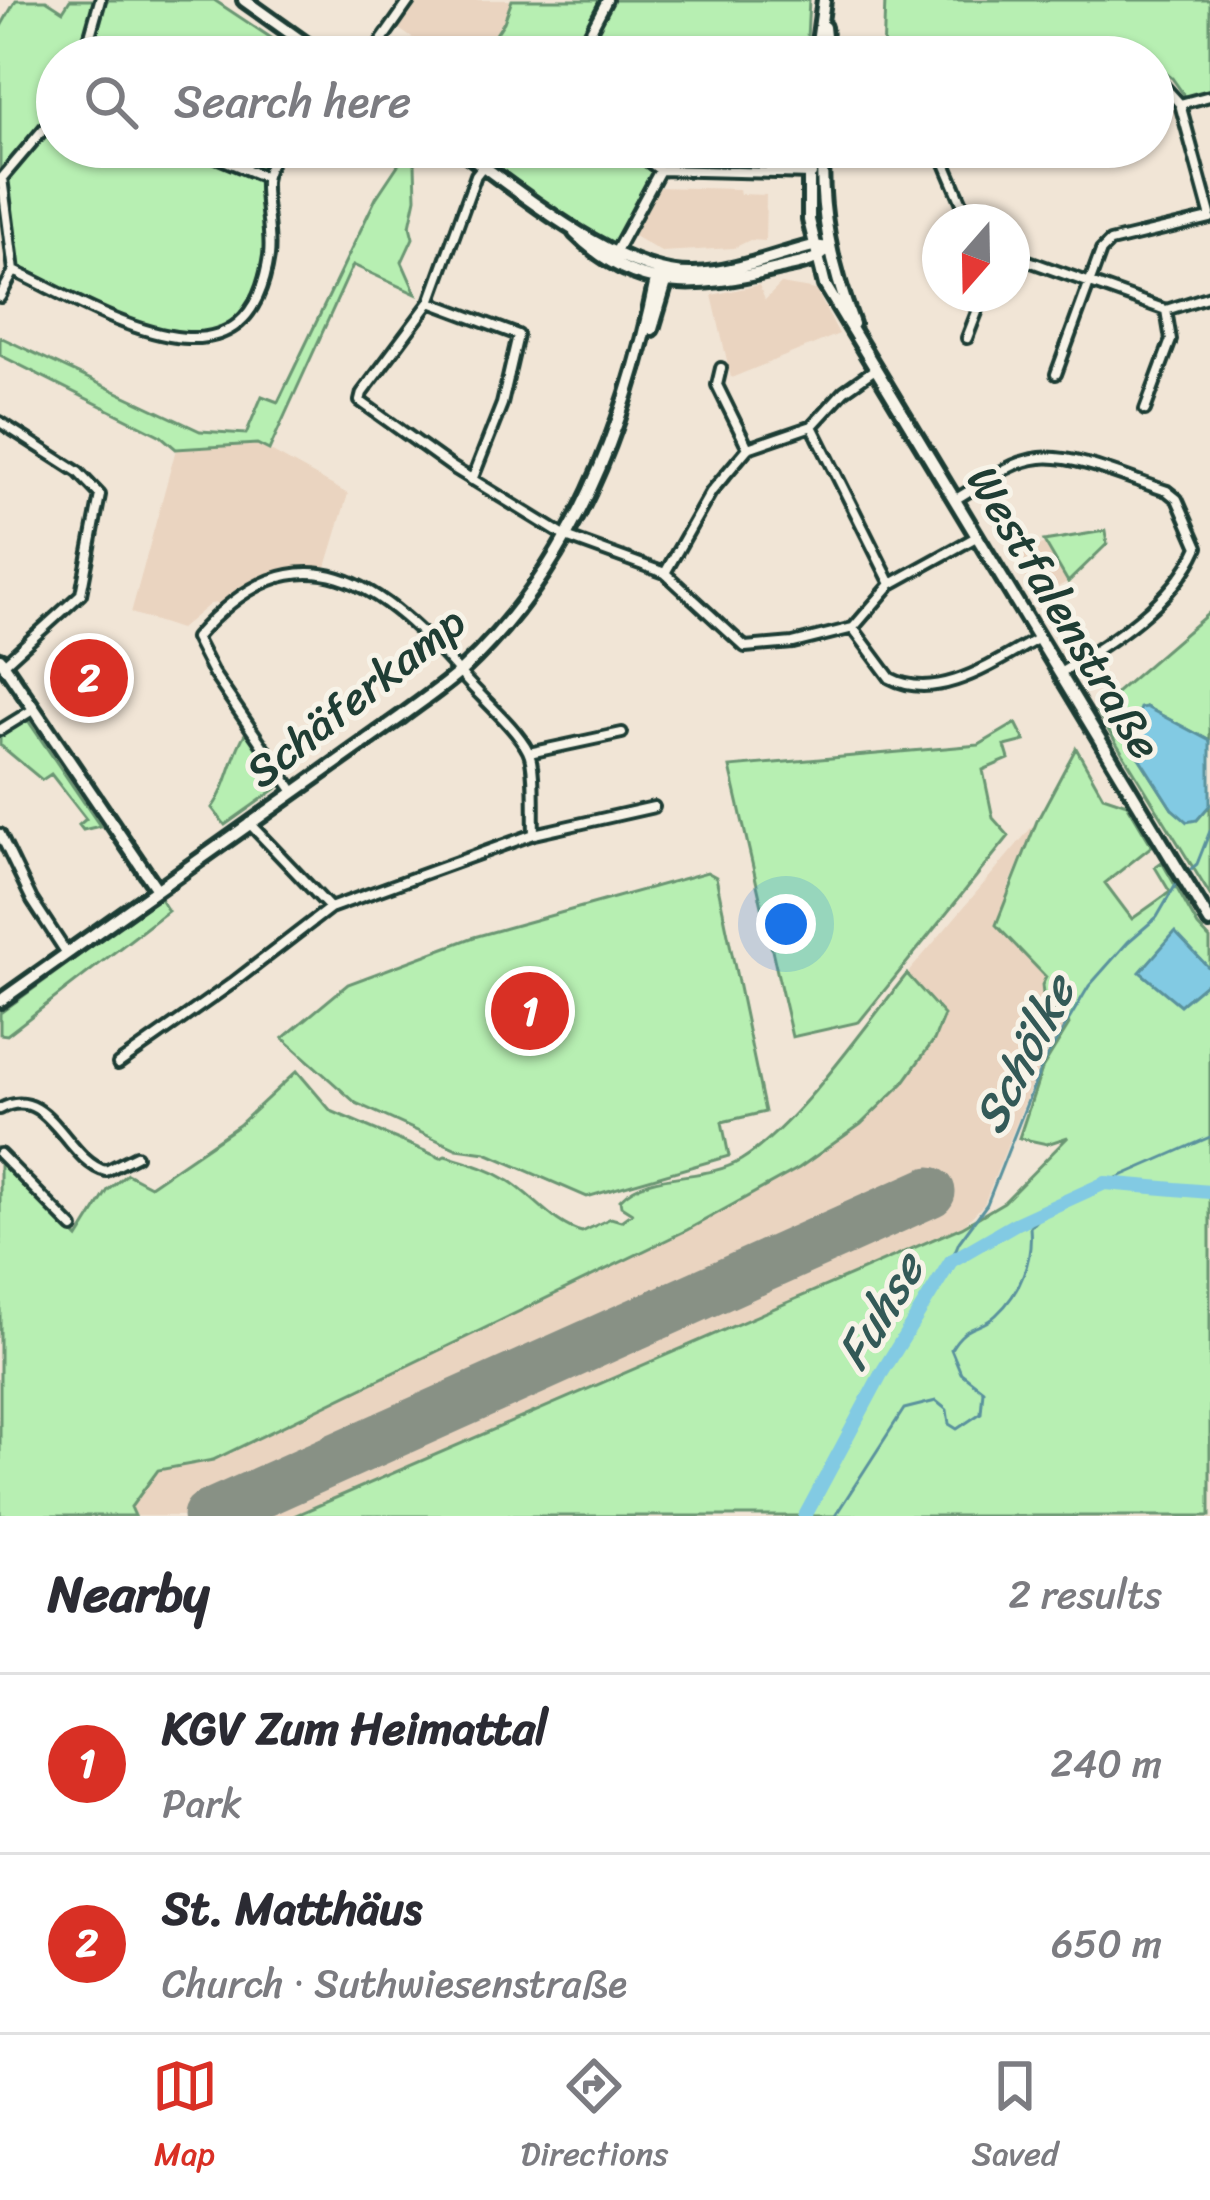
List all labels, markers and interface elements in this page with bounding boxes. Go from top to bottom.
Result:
search box [36,36,1174,168]
text: Search here [174,62,411,142]
icon: search [78,69,144,135]
north arrow [922,204,1030,312]
street label: Westfalenstraße [944,449,1184,776]
street label: Schäferkamp [227,584,484,809]
pin: 2 [50,633,128,723]
your location [756,894,816,954]
water label: Schölke [948,956,1101,1148]
pin: 1 [491,966,569,1056]
water label: Fuhse [811,1233,950,1386]
text: Nearby [48,1549,209,1639]
text: 2 results [1008,1560,1162,1629]
text: KGV Zum Heimattal [162,1689,548,1769]
text: 1 [79,1729,95,1798]
text: 240 m [1050,1729,1162,1798]
text: Park [162,1769,242,1838]
text: St. Matthäus [162,1869,422,1949]
text: 2 [76,1909,98,1978]
text: 650 m [1051,1909,1162,1978]
text: Church · Suthwiesenstraße [162,1949,627,2018]
tab: Map [152,2053,218,2183]
tab: Directions [521,2053,668,2183]
tab: Saved [971,2053,1058,2183]

